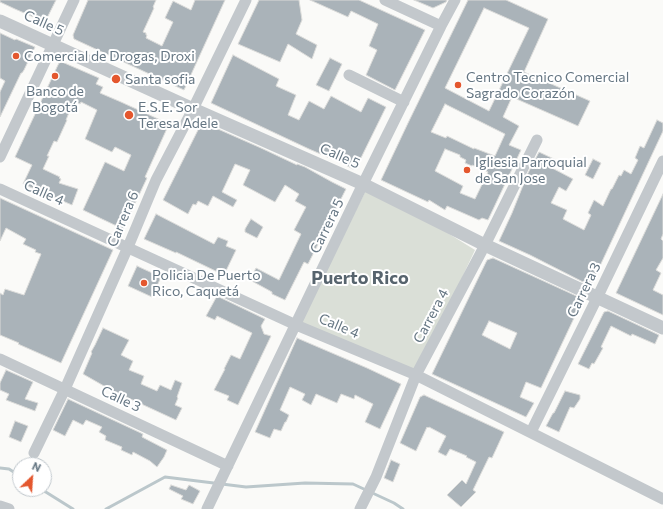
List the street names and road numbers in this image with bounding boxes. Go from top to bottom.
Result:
street label: Calle 5 [21,7,67,39]
street label: Calle 5 [317,140,363,172]
street label: Calle 4 [21,177,67,209]
street label: Carrera 6 [104,188,142,250]
street label: Carrera 5 [307,196,347,256]
street label: Carrera 3 [564,260,604,320]
street label: Carrera 4 [410,286,452,346]
street label: Calle 4 [316,310,362,342]
street label: Calle 3 [98,382,144,416]

